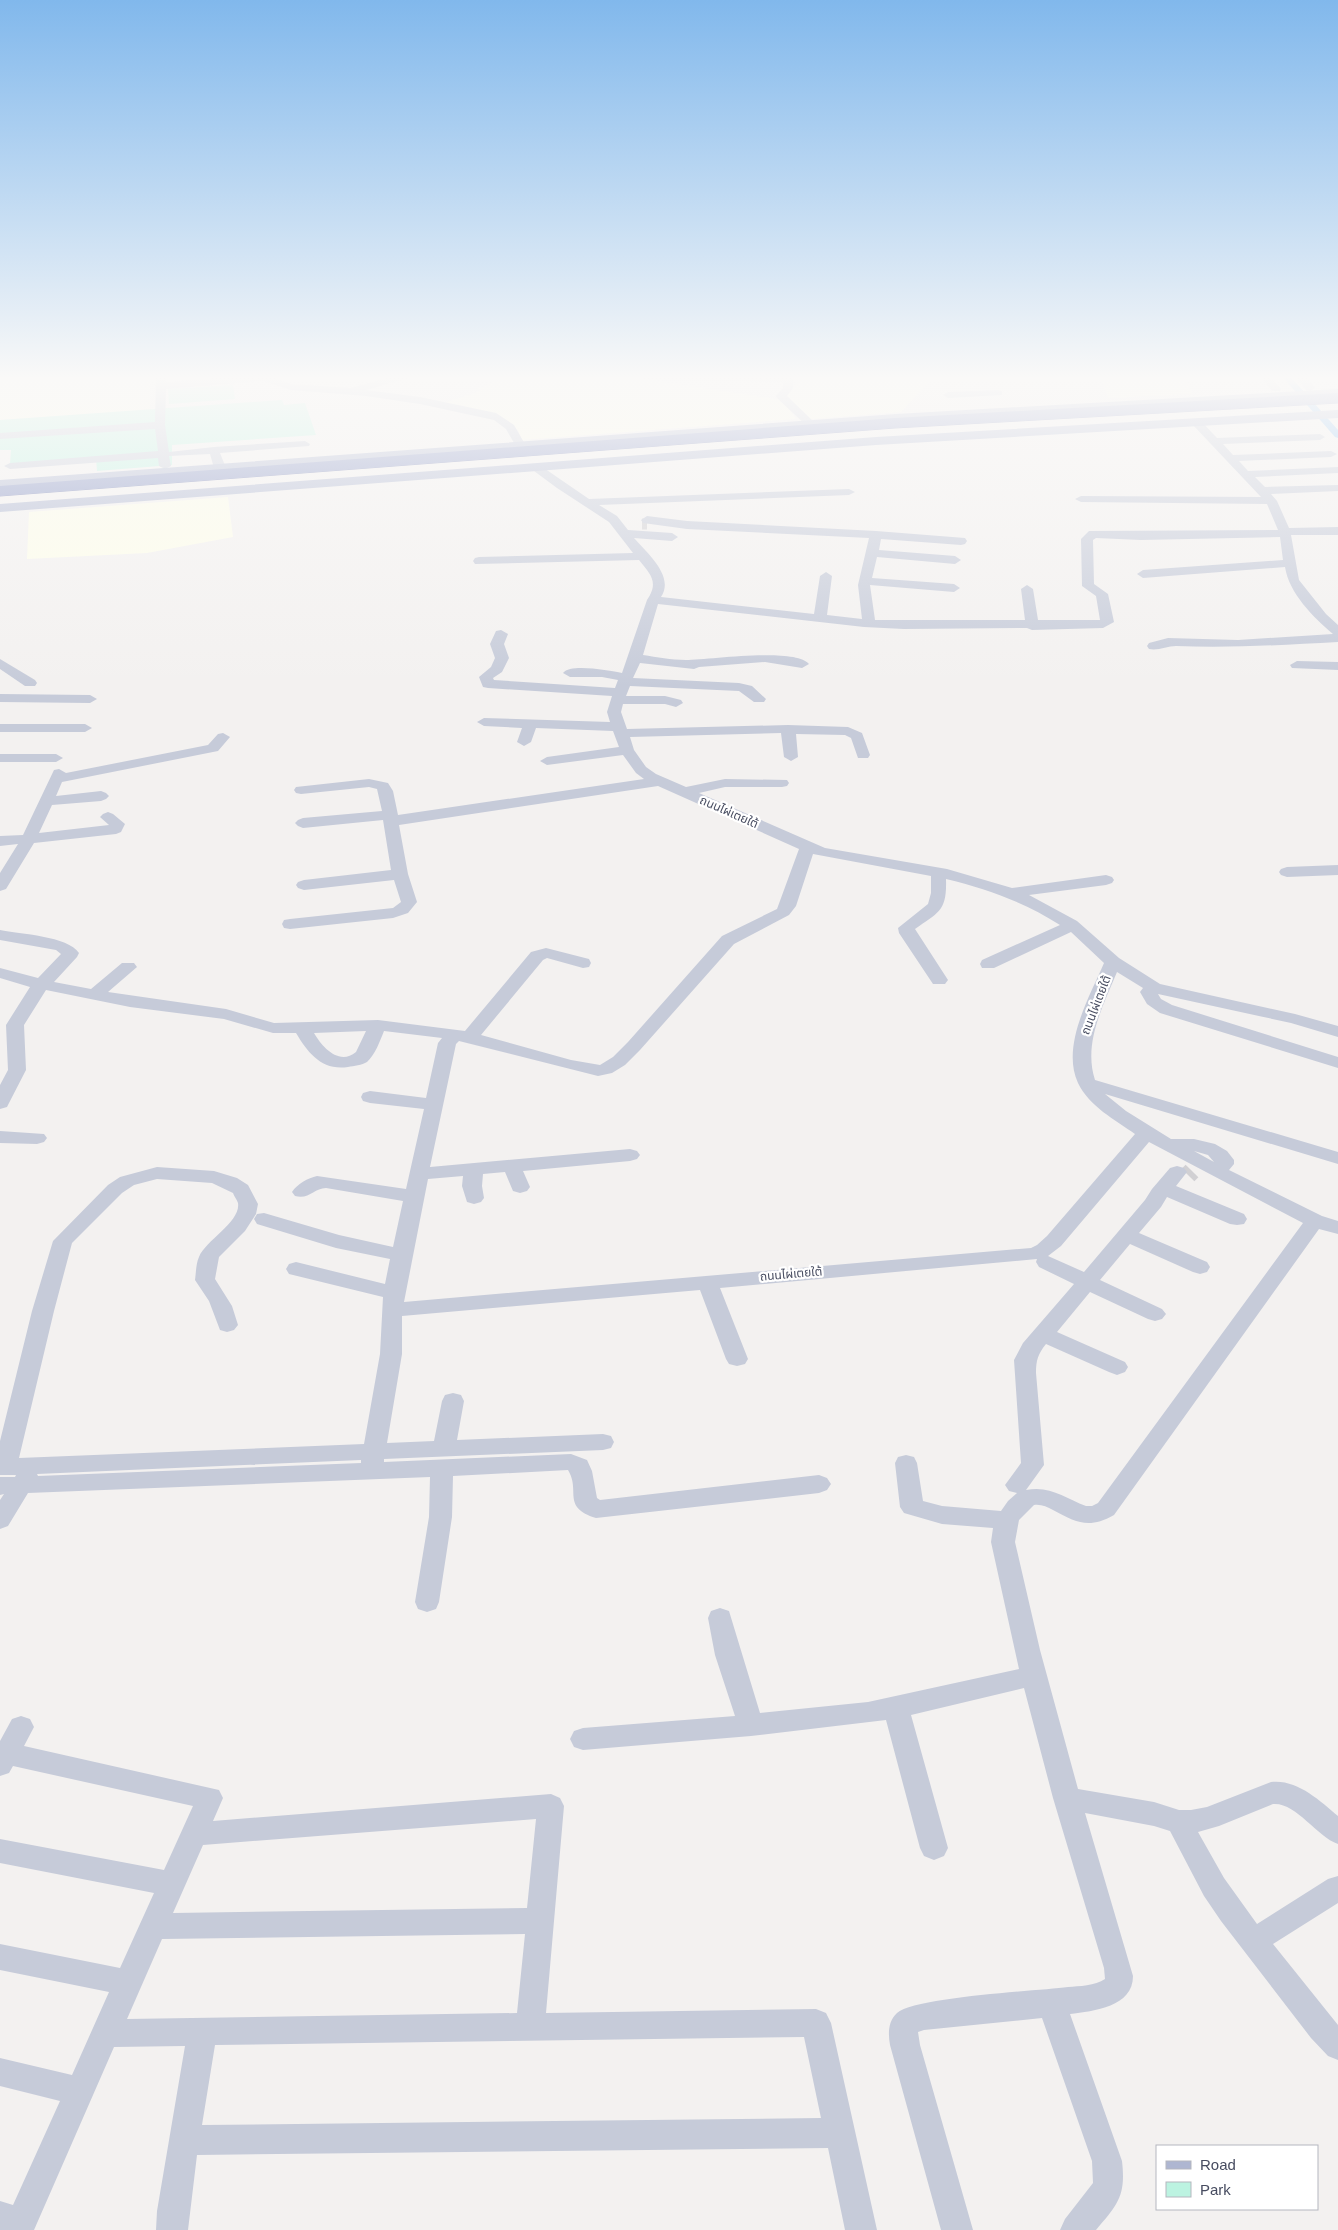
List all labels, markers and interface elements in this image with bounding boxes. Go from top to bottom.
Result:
street label: ถนนไผ่เตยใต้ [698,793,760,831]
street label: ถนนไผ่เตยใต้ [1078,973,1114,1037]
street label: ถนนไผ่เตยใต้ [759,1264,823,1284]
legend [1156,2145,1318,2210]
text: Road [1200,2156,1236,2173]
text: Park [1200,2181,1231,2198]

